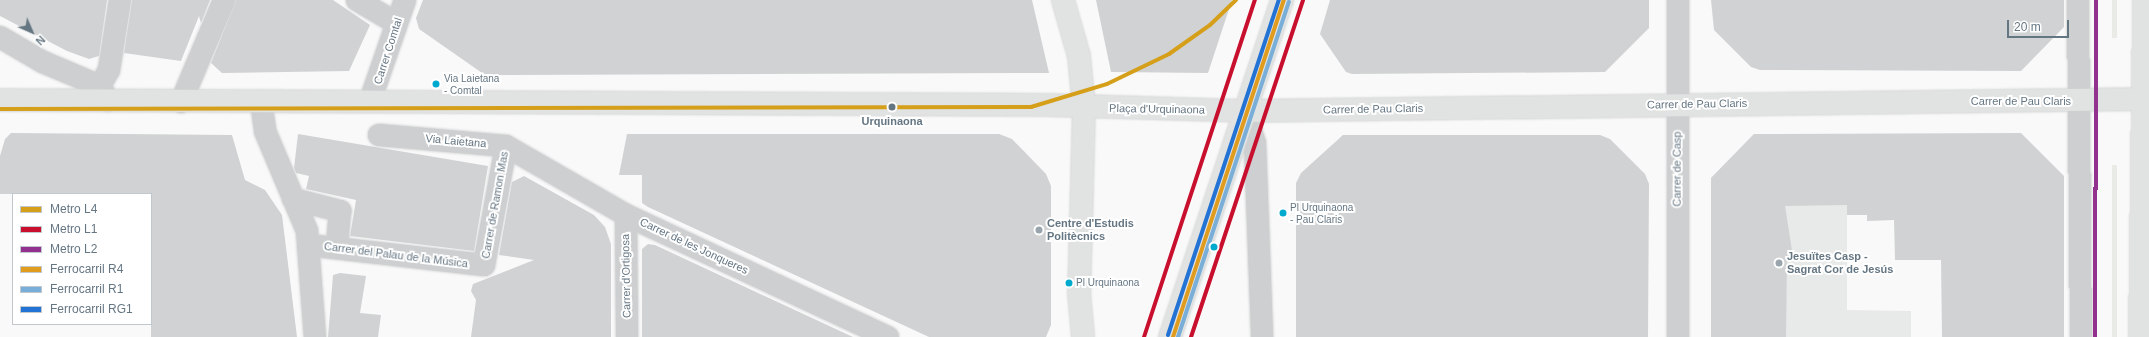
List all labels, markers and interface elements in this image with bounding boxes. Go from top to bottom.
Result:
north arrow [12,12,52,52]
scale bar [2009,12,2071,38]
street label: Carrer Comtal [371,16,405,86]
text: 20 m [2014,20,2041,34]
text: N [33,33,48,48]
place label: Via Laietana - Comtal [444,72,499,96]
marker: Via Laietana - Comtal [431,79,441,89]
street label: Carrer de Pau Claris [1971,94,2071,108]
street label: Carrer de Pau Claris [1647,97,1747,111]
marker: Urquinaona [886,101,898,113]
street label: Plaça d'Urquinaona [1109,102,1205,116]
street label: Carrer de Pau Claris [1323,102,1423,116]
place label: Urquinaona [861,114,923,128]
street label: Carrer de Casp [1670,131,1684,207]
street label: Via Laietana [425,132,487,150]
street label: Carrer de Ramon Mas [479,150,511,260]
legend [12,193,152,325]
place label: Pl Urquinaona - Pau Claris [1290,201,1353,224]
text: Metro L4 [50,202,97,216]
marker: Pl Urquinaona - Pau Claris [1278,208,1288,218]
street label: Carrer de les Jonqueres [638,215,750,277]
place label: Centre d'Estudis Politècnics [1047,217,1134,243]
text: Metro L1 [50,222,97,236]
marker: Centre d'Estudis Politècnics [1034,225,1044,235]
street label: Carrer d'Ortigosa [619,234,633,318]
street label: Carrer del Palau de la Música [323,240,469,270]
text: Metro L2 [50,242,97,256]
unlabelled marker [1209,242,1219,252]
place label: Jesuïtes Casp - Sagrat Cor de Jesús [1787,250,1893,276]
marker: Jesuïtes Casp - Sagrat Cor de Jesús [1774,258,1784,268]
text: Ferrocarril R4 [50,262,123,276]
place label: Pl Urquinaona [1076,277,1139,289]
marker: Pl Urquinaona [1064,278,1074,288]
text: Ferrocarril R1 [50,282,123,296]
text: Ferrocarril RG1 [50,302,133,316]

